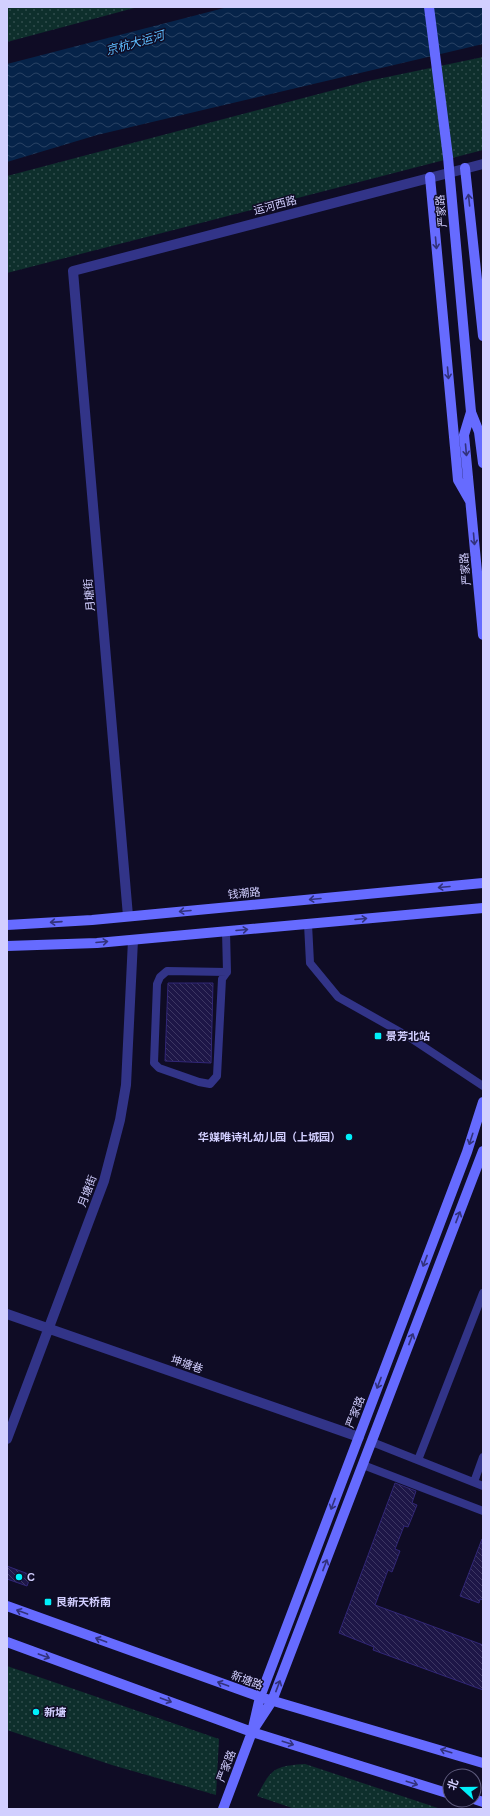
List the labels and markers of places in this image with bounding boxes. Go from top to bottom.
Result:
place label: 景芳北站 [386,1030,430,1042]
marker: 景芳北站 [373,1031,383,1041]
place label: 华媒唯诗礼幼儿园（上城园） [198,1131,341,1143]
marker: 华媒唯诗礼幼儿园（上城园） [344,1132,354,1142]
place label: C [27,1571,35,1583]
marker: C [14,1572,24,1582]
place label: 艮新天桥南 [56,1596,111,1608]
marker: 艮新天桥南 [43,1597,53,1607]
place label: 新塘 [44,1706,67,1718]
marker: 新塘 [31,1707,41,1717]

